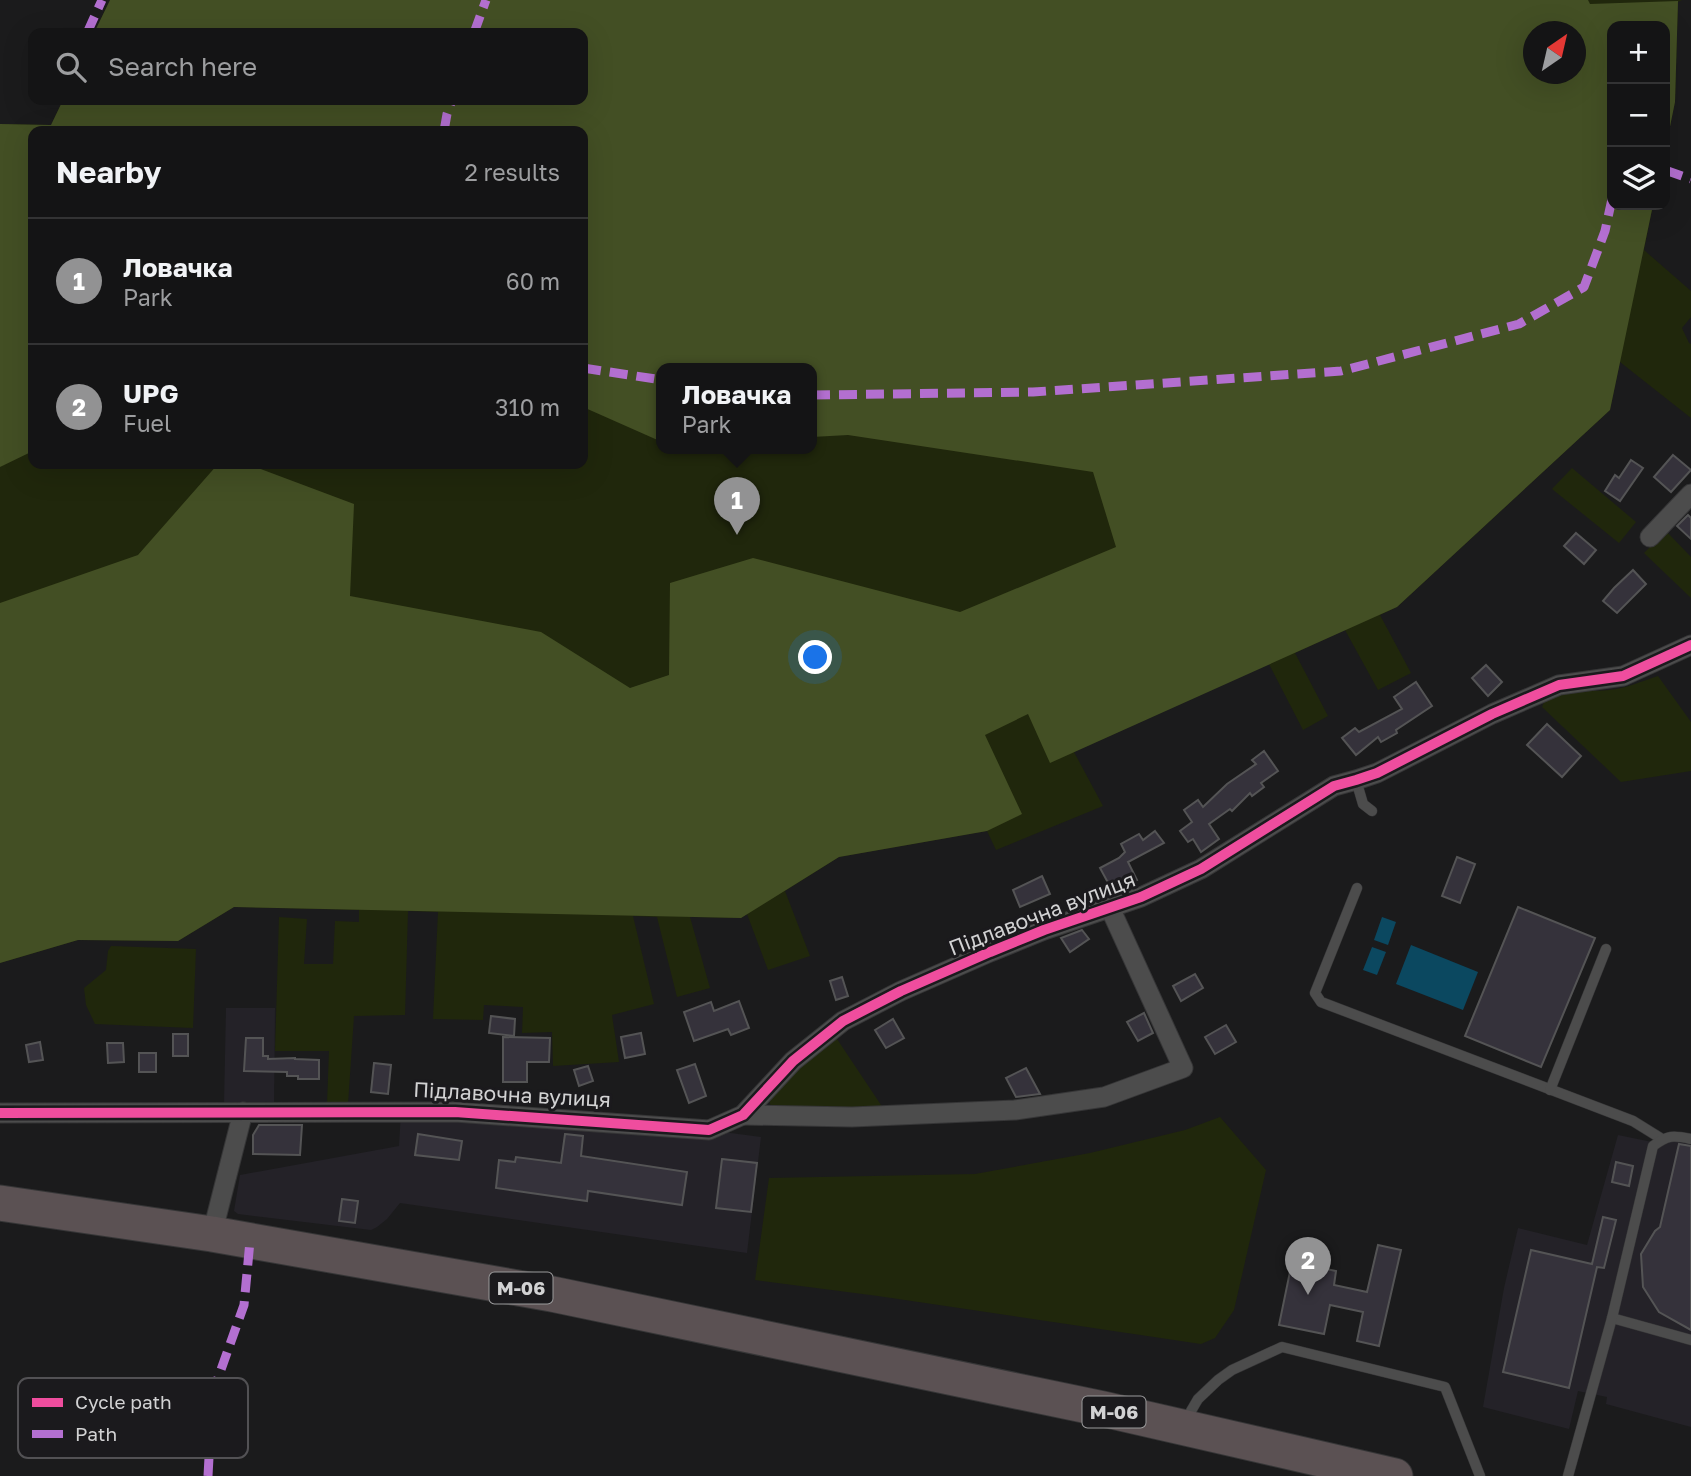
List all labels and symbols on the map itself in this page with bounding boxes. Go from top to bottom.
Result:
north arrow [1523,21,1586,84]
pin: 1 [714,477,760,535]
your location [798,640,832,674]
street label: Підлавочна вулиця [945,865,1139,961]
street label: Підлавочна вулиця [413,1076,611,1112]
pin: 2 [1285,1237,1331,1295]
road number: М-06 [490,1272,552,1304]
legend [18,1378,248,1458]
text: Cycle path [75,1390,172,1413]
road number: М-06 [1082,1396,1146,1428]
text: Path [75,1422,117,1445]

